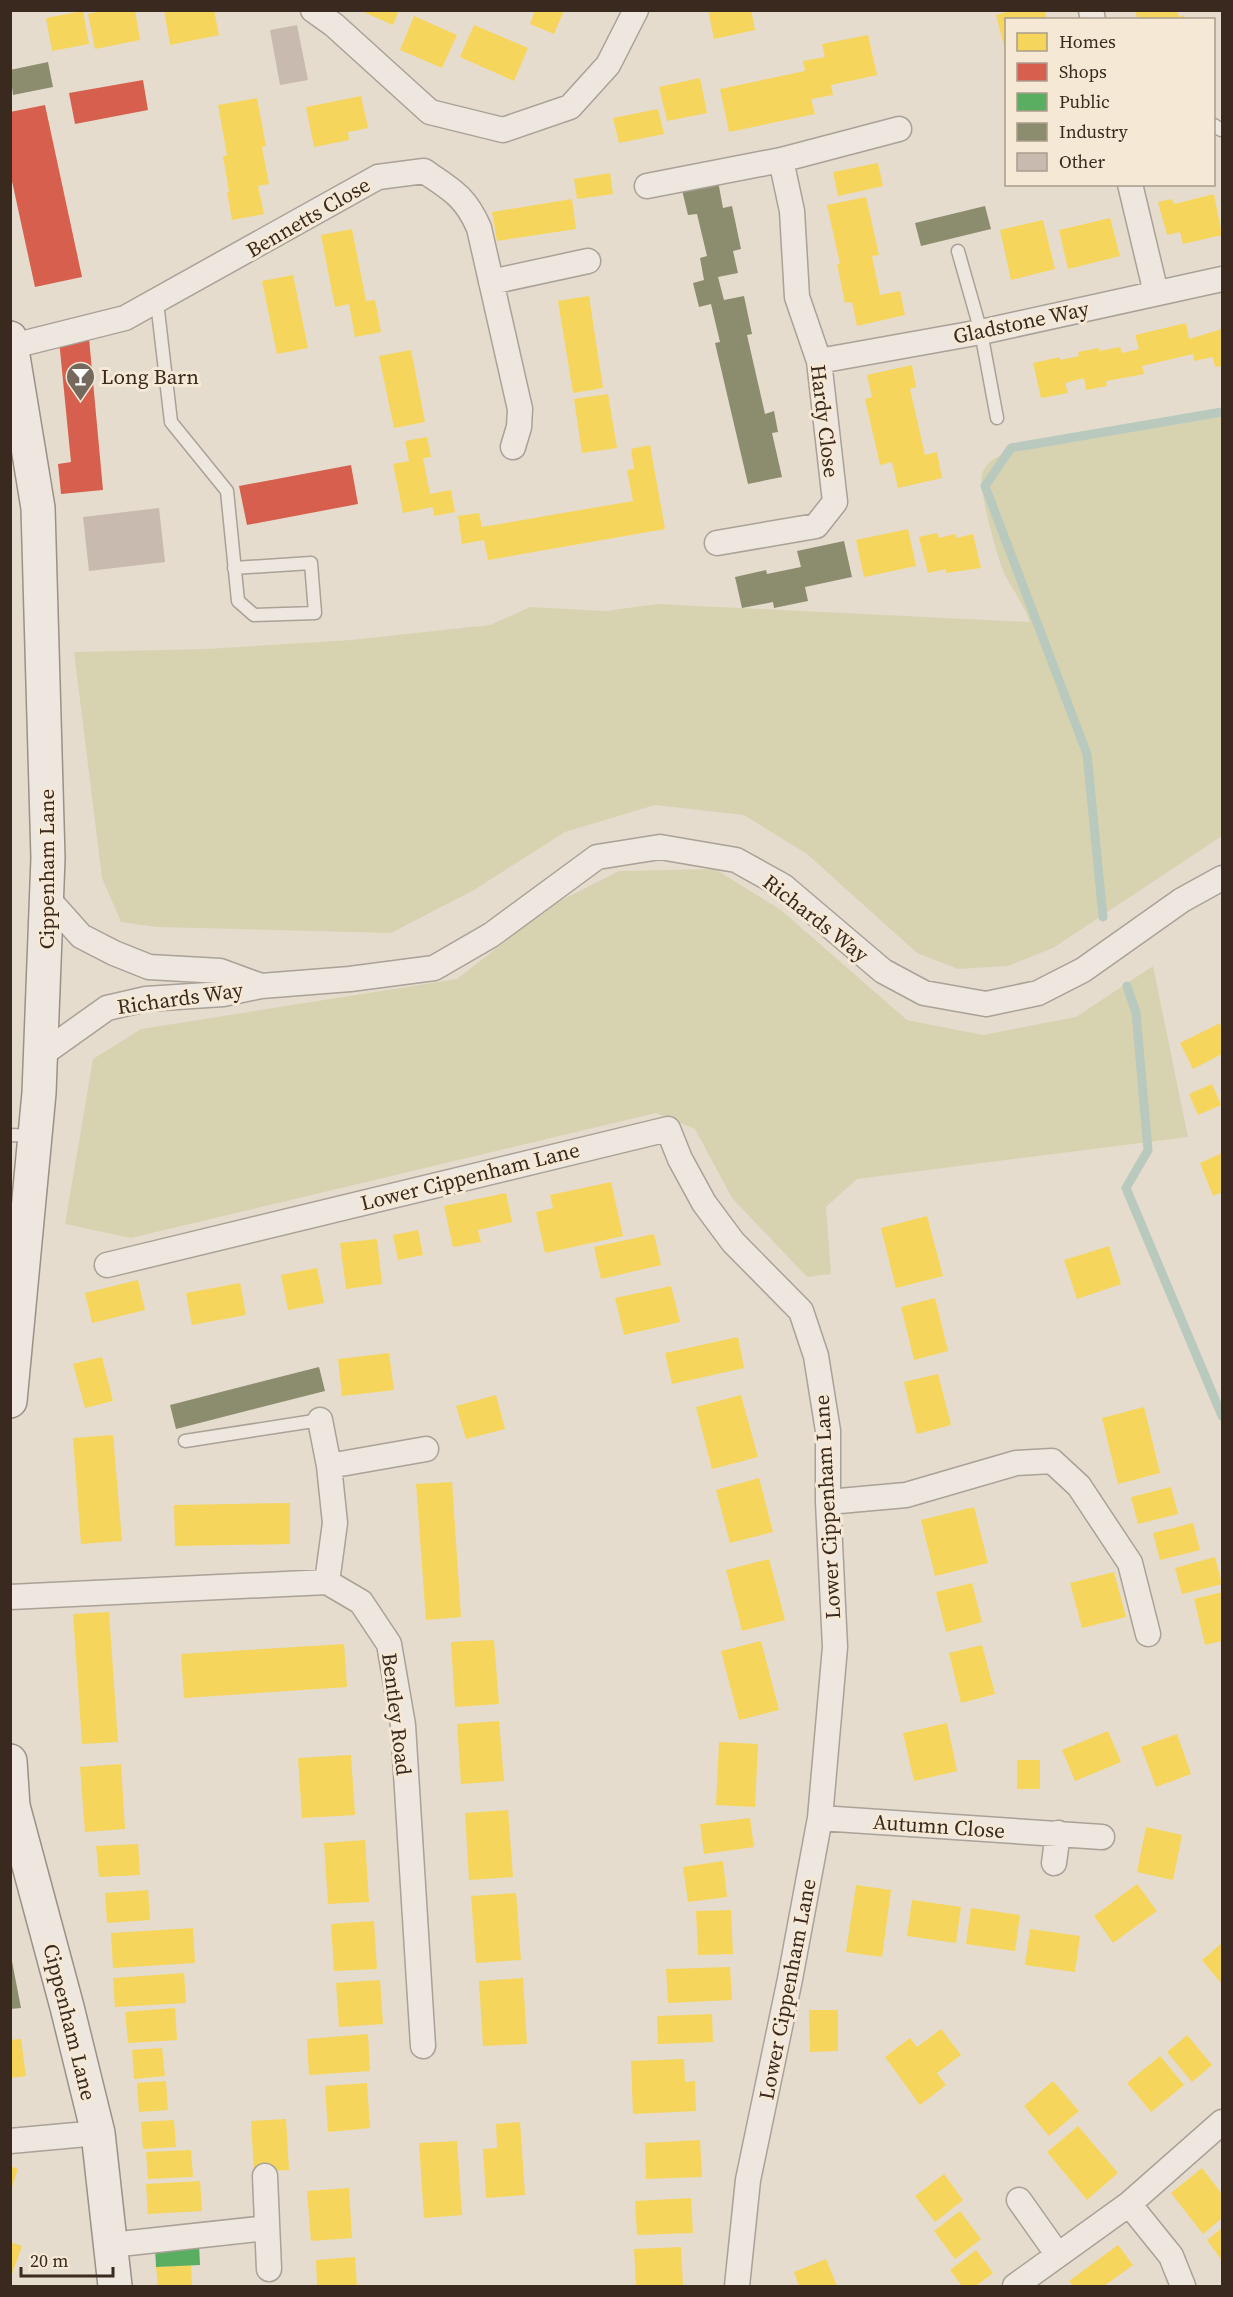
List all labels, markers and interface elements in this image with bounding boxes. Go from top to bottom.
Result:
legend [1005,18,1215,186]
text: Homes [1059,29,1116,54]
text: Shops [1059,59,1107,84]
text: Public [1059,89,1110,114]
text: Industry [1059,119,1129,144]
text: Other [1059,149,1106,174]
street label: Bennetts Close [241,170,375,264]
street label: Gladstone Way [950,293,1092,351]
bar icon: Long Barn [64,360,96,402]
place label: Long Barn [101,362,199,391]
street label: Hardy Close [804,363,846,479]
street label: Cippenham Lane [32,789,61,949]
street label: Richards Way [757,867,875,969]
street label: Richards Way [115,975,245,1021]
street label: Lower Cippenham Lane [357,1135,583,1217]
street label: Lower Cippenham Lane [807,1394,847,1620]
street label: Bentley Road [375,1651,419,1777]
street label: Autumn Close [872,1807,1006,1845]
street label: Lower Cippenham Lane [751,1876,823,2102]
street label: Cippenham Lane [37,1941,103,2103]
scale bar [21,2240,112,2278]
text: 20 m [30,2248,68,2273]

